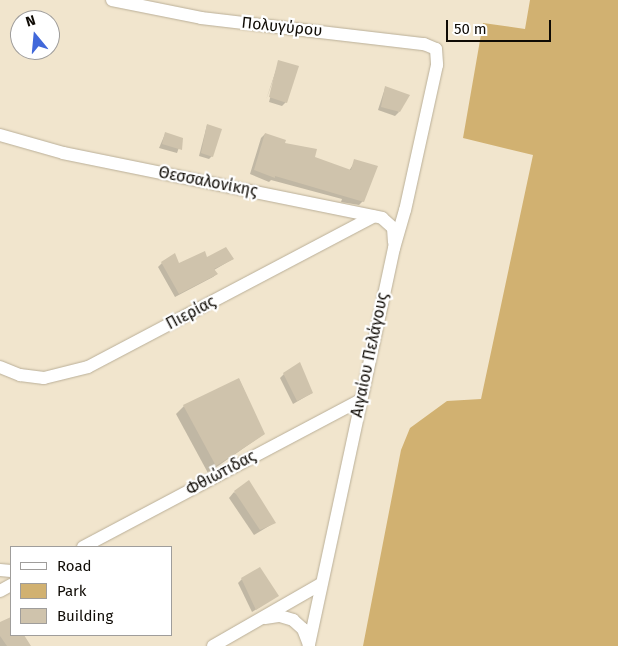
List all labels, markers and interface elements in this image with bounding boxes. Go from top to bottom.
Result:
north arrow [10,10,60,60]
scale bar [448,10,553,42]
text: N [24,12,38,31]
street label: Πολυγύρου [241,13,323,41]
text: 50 m [454,20,487,38]
street label: Θεσσαλονίκης [157,163,259,201]
street label: Αιγαίου Πελάγους [347,291,393,419]
street label: Πιερίας [163,292,219,334]
street label: Φθιώτιδας [183,447,259,499]
legend [10,546,172,636]
text: Road [57,557,92,575]
text: Park [57,582,87,600]
text: Building [57,607,113,625]

